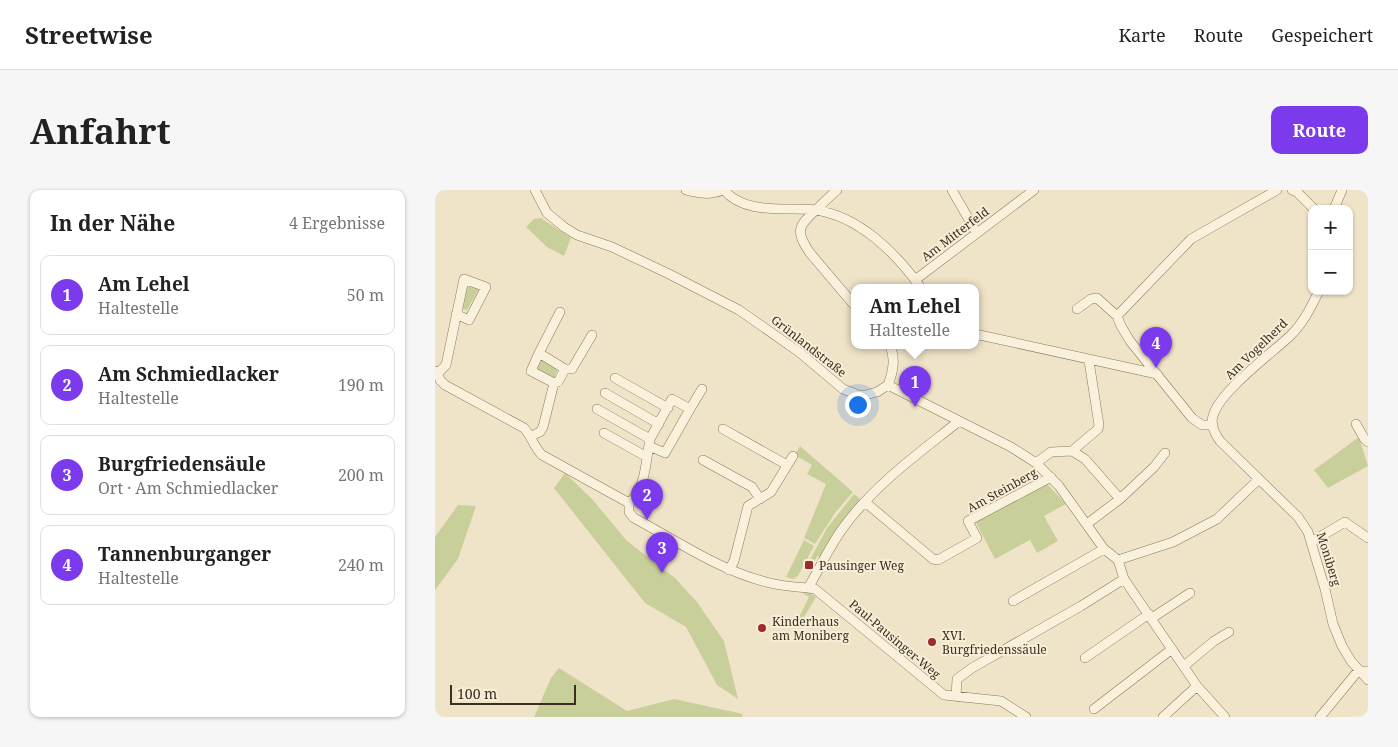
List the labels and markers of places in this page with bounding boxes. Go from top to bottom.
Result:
pin: 4 [1140,327,1172,368]
pin: 1 [899,366,931,407]
pin: 2 [631,479,663,520]
pin: 3 [646,532,678,573]
place label: Pausinger Weg [819,557,905,574]
marker: Pausinger Weg [803,559,815,571]
place label: Kinderhaus am Moniberg [772,613,849,644]
marker: Kinderhaus am Moniberg [756,622,768,634]
place label: XVI. Burgfriedenssäule [942,627,1047,658]
marker: XVI. Burgfriedenssäule [926,636,938,648]

